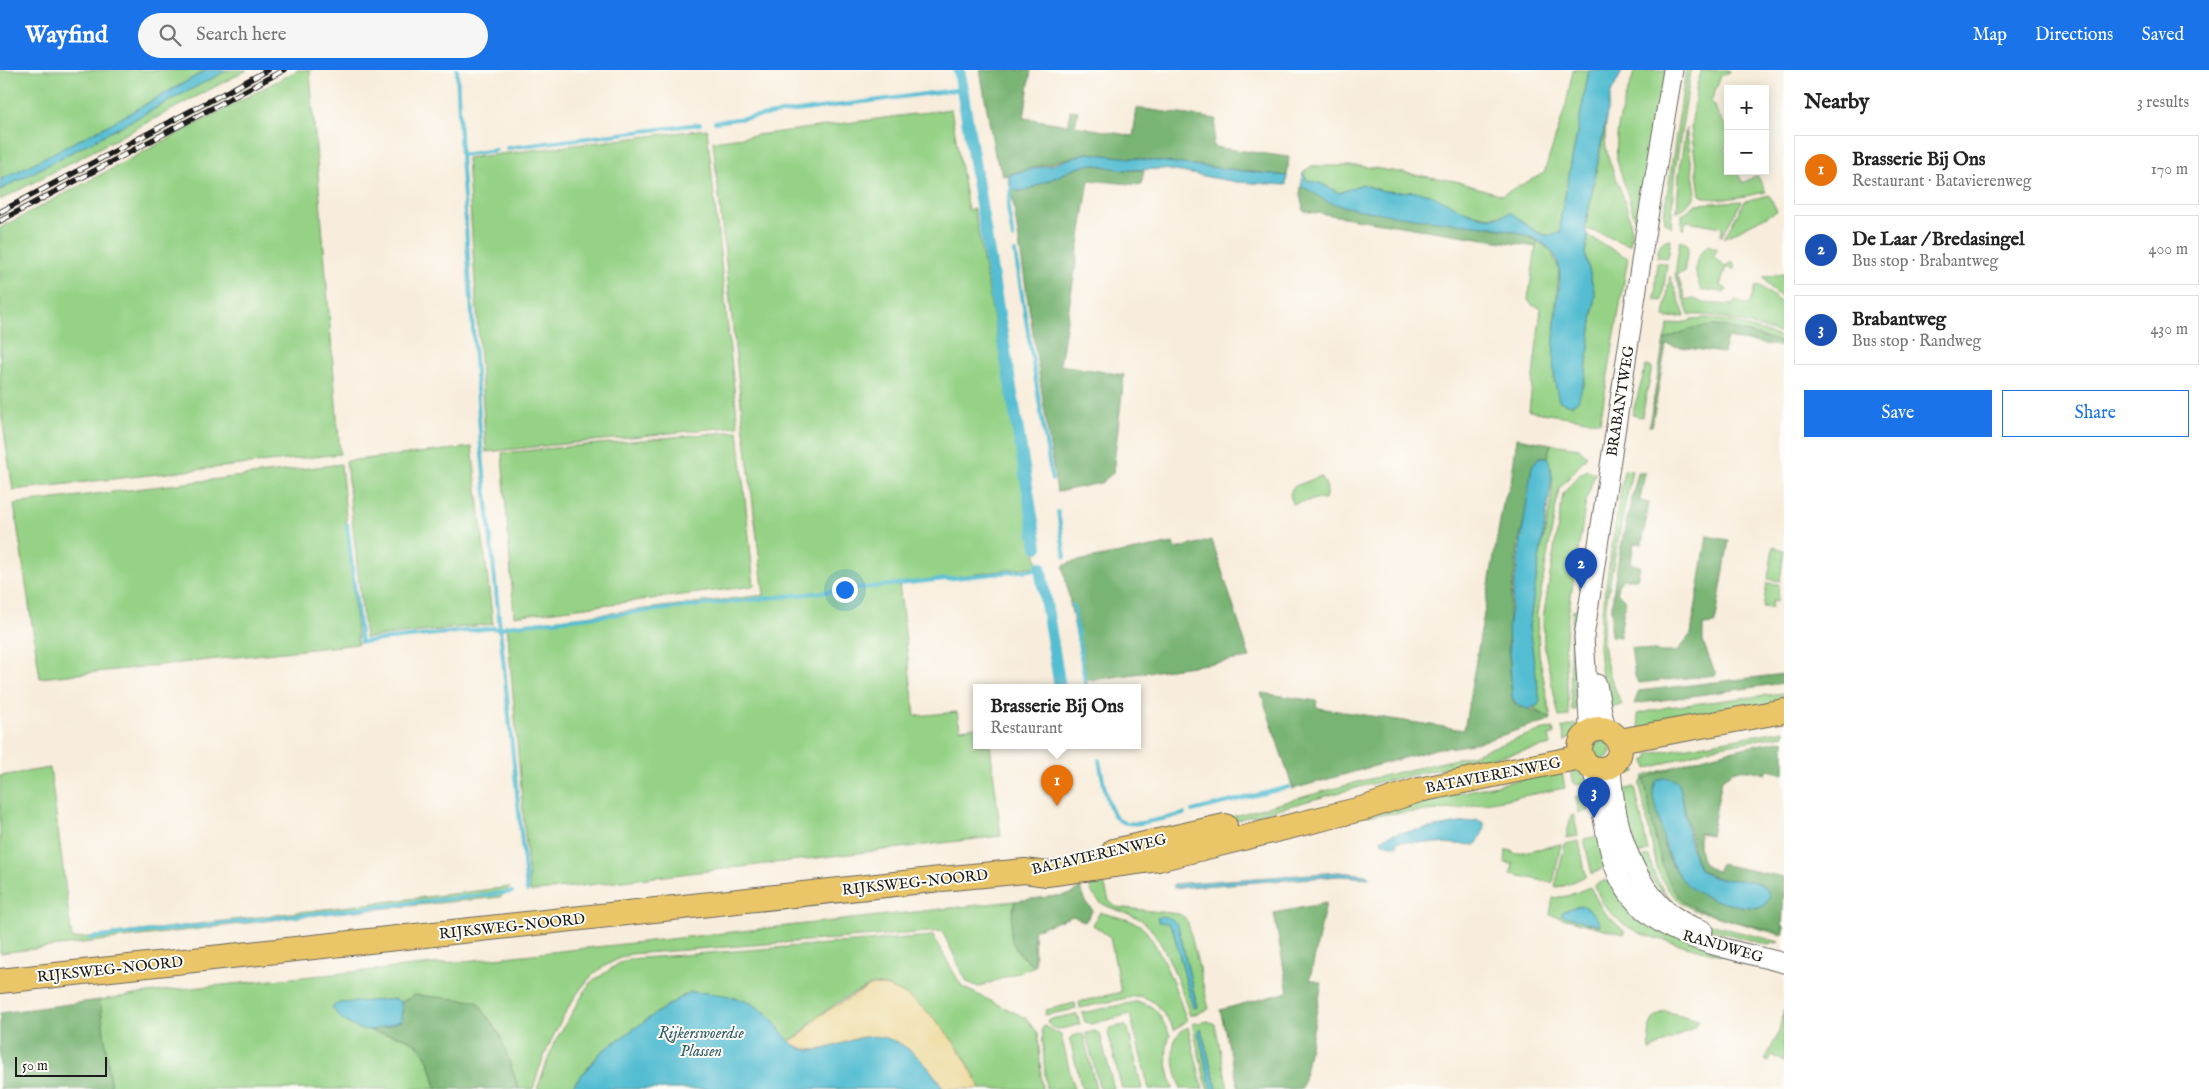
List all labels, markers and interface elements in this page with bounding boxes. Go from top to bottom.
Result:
search box [138,13,488,58]
text: Wayfind [25,20,108,51]
icon: search [156,21,184,49]
text: Search here [196,23,286,47]
text: Map [1973,24,2007,47]
text: Directions [2035,24,2113,47]
text: Saved [2141,24,2184,47]
map controls [1724,85,1769,175]
button: + [1724,85,1769,130]
text: Nearby [1804,89,1869,116]
text: 3 results [2137,93,2189,113]
button: − [1724,130,1769,175]
text: Brasserie Bij Ons [1852,148,1985,172]
text: 1 [1818,160,1824,180]
text: 170 m [2151,160,2188,180]
text: Restaurant · Batavierenweg [1852,172,2031,192]
text: De Laar / Bredasingel [1852,228,2025,252]
text: 2 [1817,240,1825,260]
text: 400 m [2149,240,2188,260]
text: Bus stop · Brabantweg [1852,252,1998,272]
text: Brabantweg [1852,308,1946,332]
text: 3 [1818,320,1824,340]
text: 430 m [2150,320,2188,340]
text: Bus stop · Randweg [1852,332,1981,352]
street label: BRABANTWEG [1602,344,1639,458]
button: Save [1804,390,1992,437]
button: Share [2002,390,2189,437]
pin: 2 [1565,548,1597,589]
your location [832,577,858,603]
popup [973,684,1141,749]
text: Brasserie Bij Ons [990,695,1124,719]
text: Restaurant [990,719,1063,739]
street label: BATAVIERENWEG [1424,753,1563,798]
pin: 1 [1041,765,1073,806]
pin: 3 [1578,777,1610,818]
street label: BATAVIERENWEG [1030,830,1168,879]
street label: RIJKSWEG-NOORD [841,865,989,900]
street label: RIJKSWEG-NOORD [438,909,586,944]
street label: RANDWEG [1680,926,1765,967]
street label: RIJKSWEG-NOORD [36,952,184,987]
water label: Rijkerswoerdse Plassen [658,1024,744,1062]
scale bar [15,1054,108,1077]
text: 50 m [22,1057,48,1075]

